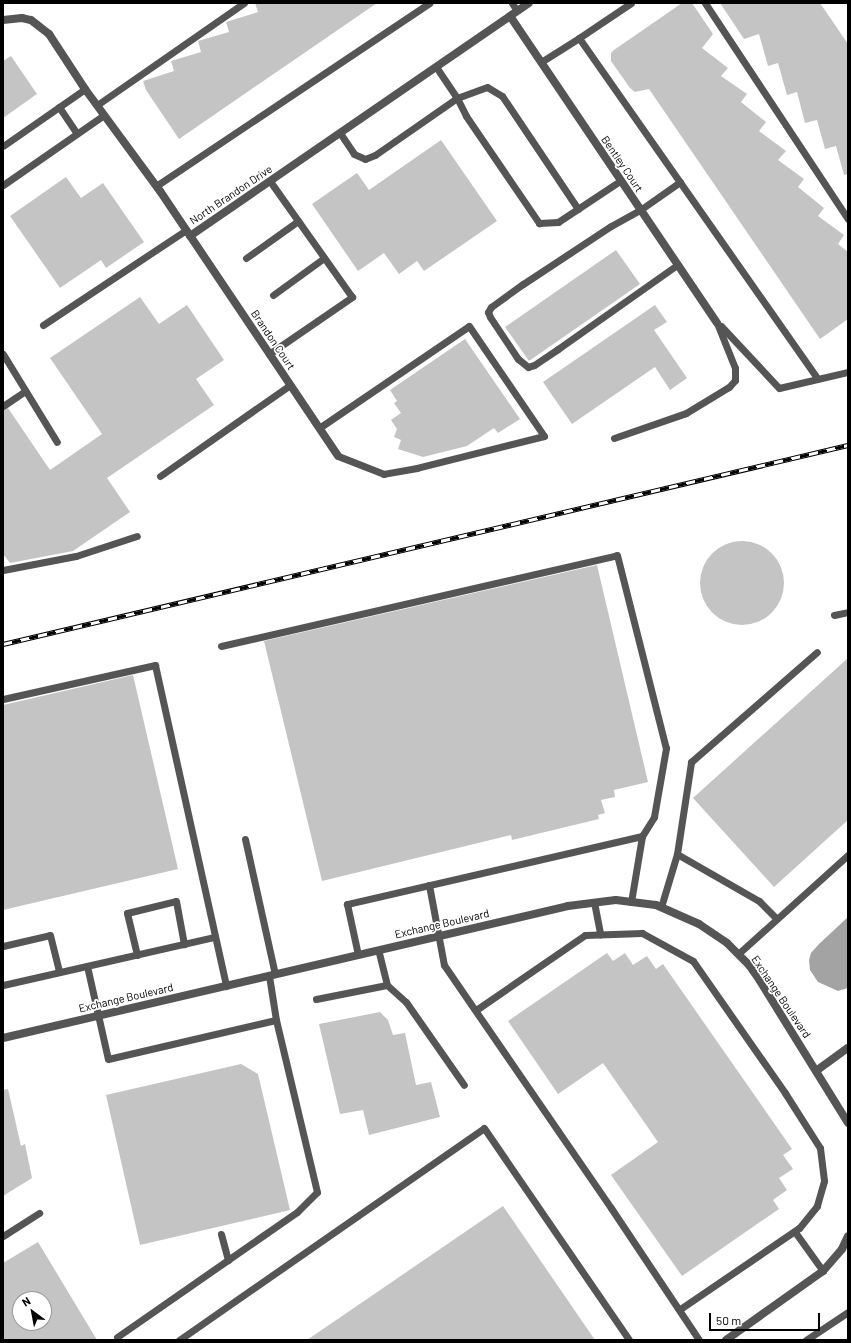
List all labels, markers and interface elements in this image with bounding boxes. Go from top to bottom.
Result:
street label: Bentley Court [598,133,646,195]
street label: North Brandon Drive [187,162,275,228]
street label: Brandon Court [248,308,298,372]
street label: Exchange Boulevard [393,907,491,941]
street label: Exchange Boulevard [749,953,813,1041]
street label: Exchange Boulevard [77,981,175,1015]
north arrow [12,1291,52,1331]
text: N [19,1294,32,1309]
scale bar [711,1305,822,1331]
text: 50 m [716,1313,741,1327]

